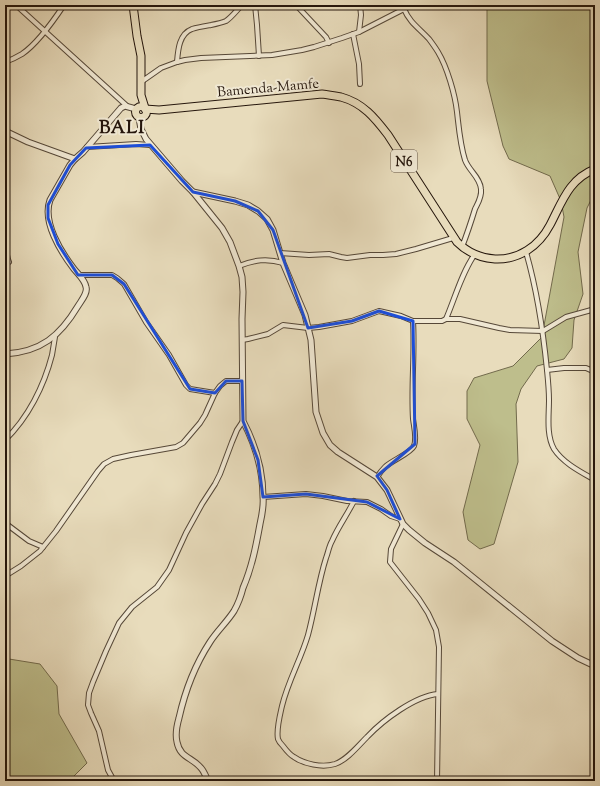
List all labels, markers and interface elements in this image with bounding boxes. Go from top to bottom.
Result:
street label: Bamenda-Mamfe [216,75,320,103]
district label: BALI [99,116,145,142]
road number: N6 [391,150,417,172]

